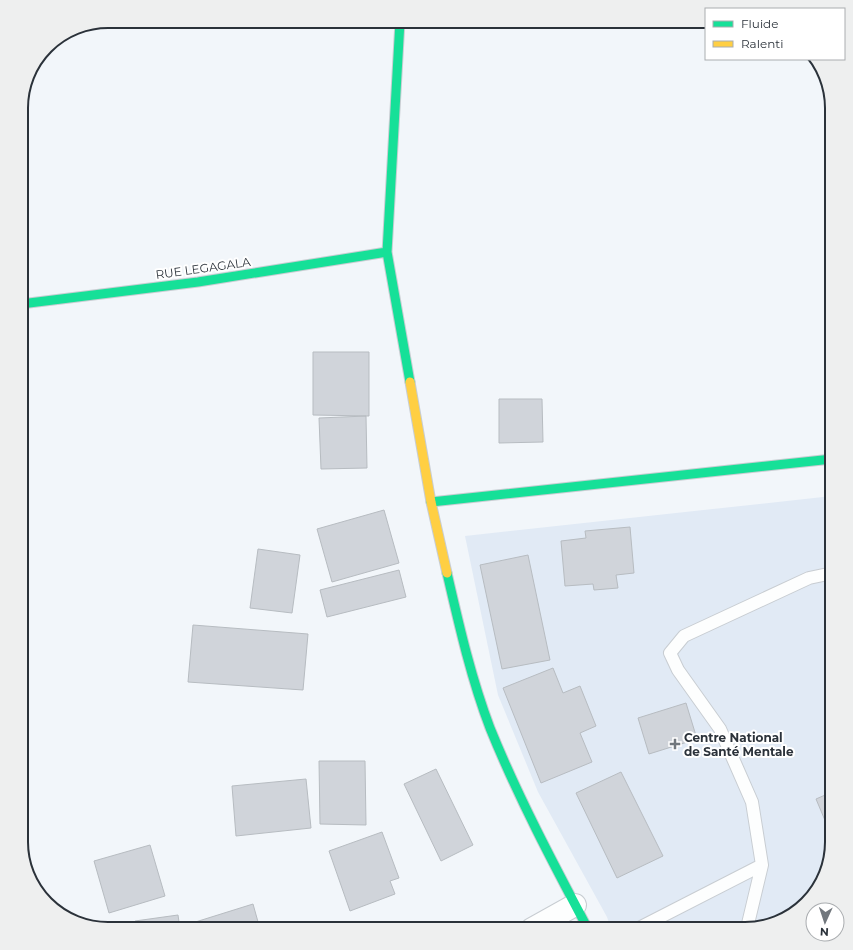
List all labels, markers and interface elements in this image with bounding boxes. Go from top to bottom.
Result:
legend [705,8,845,60]
text: Fluide [741,16,779,31]
text: Ralenti [741,36,783,51]
street label: RUE LEGAGALA [155,254,252,282]
place label: Centre National de Santé Mentale [684,730,794,759]
marker: Centre National de Santé Mentale [669,738,681,750]
north arrow [805,902,845,942]
text: N [820,925,829,939]

